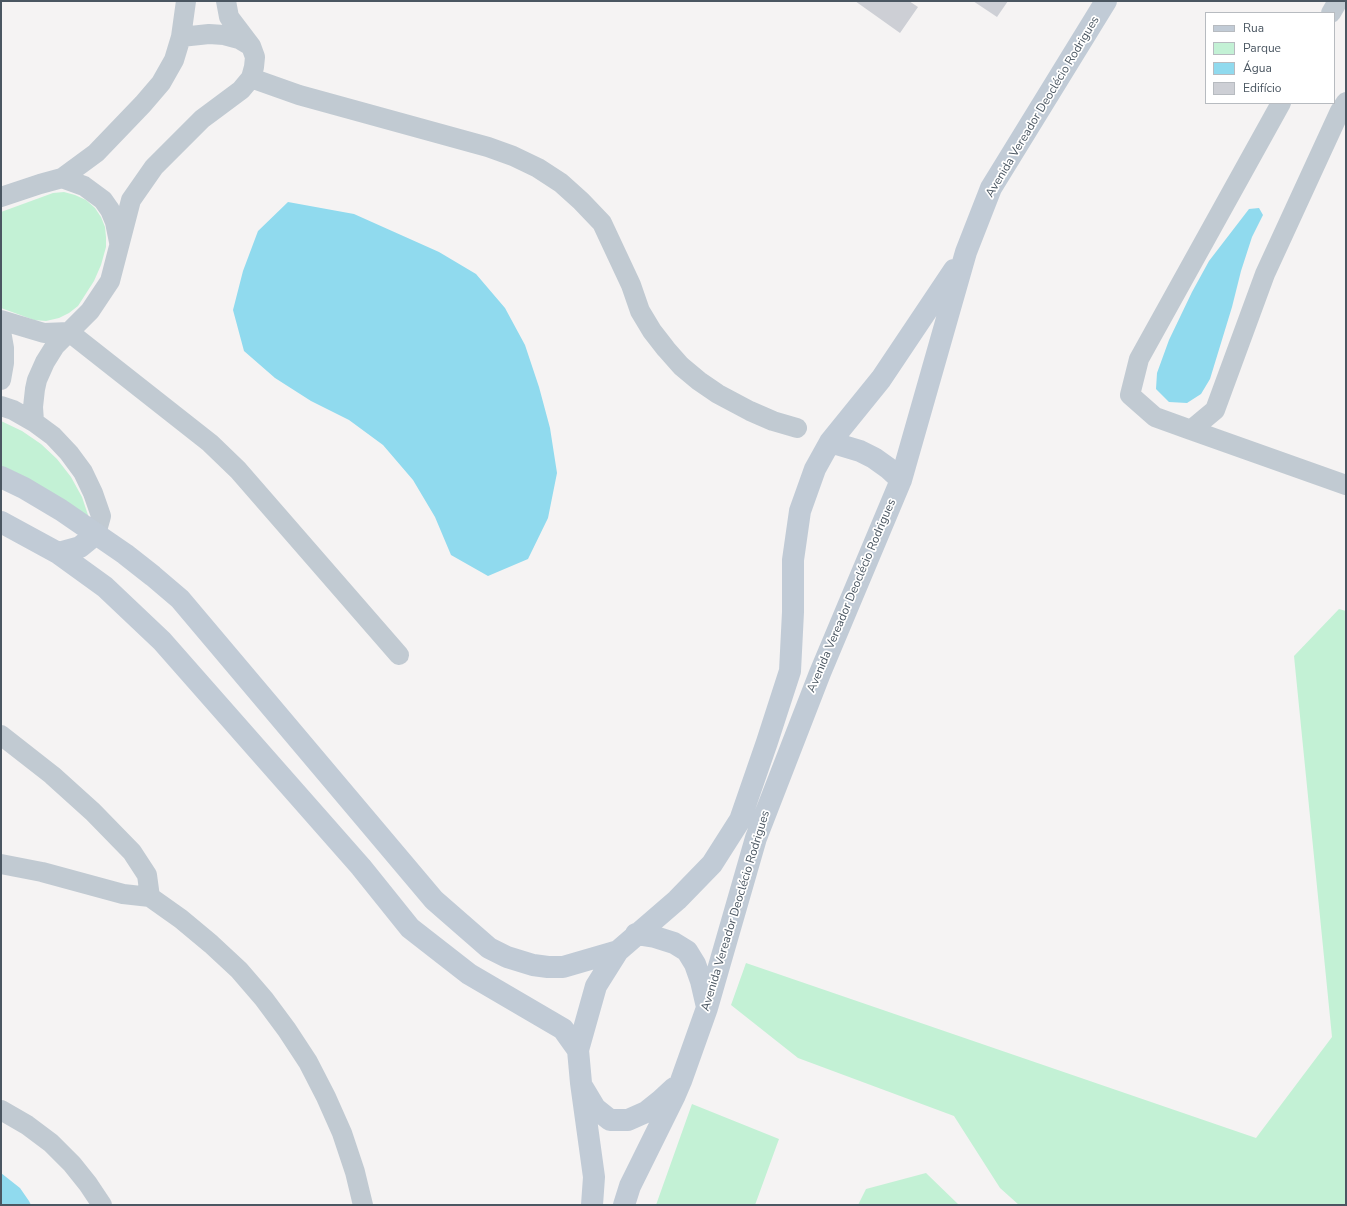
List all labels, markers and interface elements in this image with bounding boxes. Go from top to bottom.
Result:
legend [1205,12,1335,104]
street label: Avenida Vereador Deoclécio Rodrigues [983,14,1103,200]
text: Rua [1243,20,1264,36]
text: Parque [1243,40,1281,56]
text: Água [1243,60,1272,76]
text: Edifício [1243,80,1282,96]
street label: Avenida Vereador Deoclécio Rodrigues [805,497,899,695]
street label: Avenida Vereador Deoclécio Rodrigues [699,809,773,1013]

